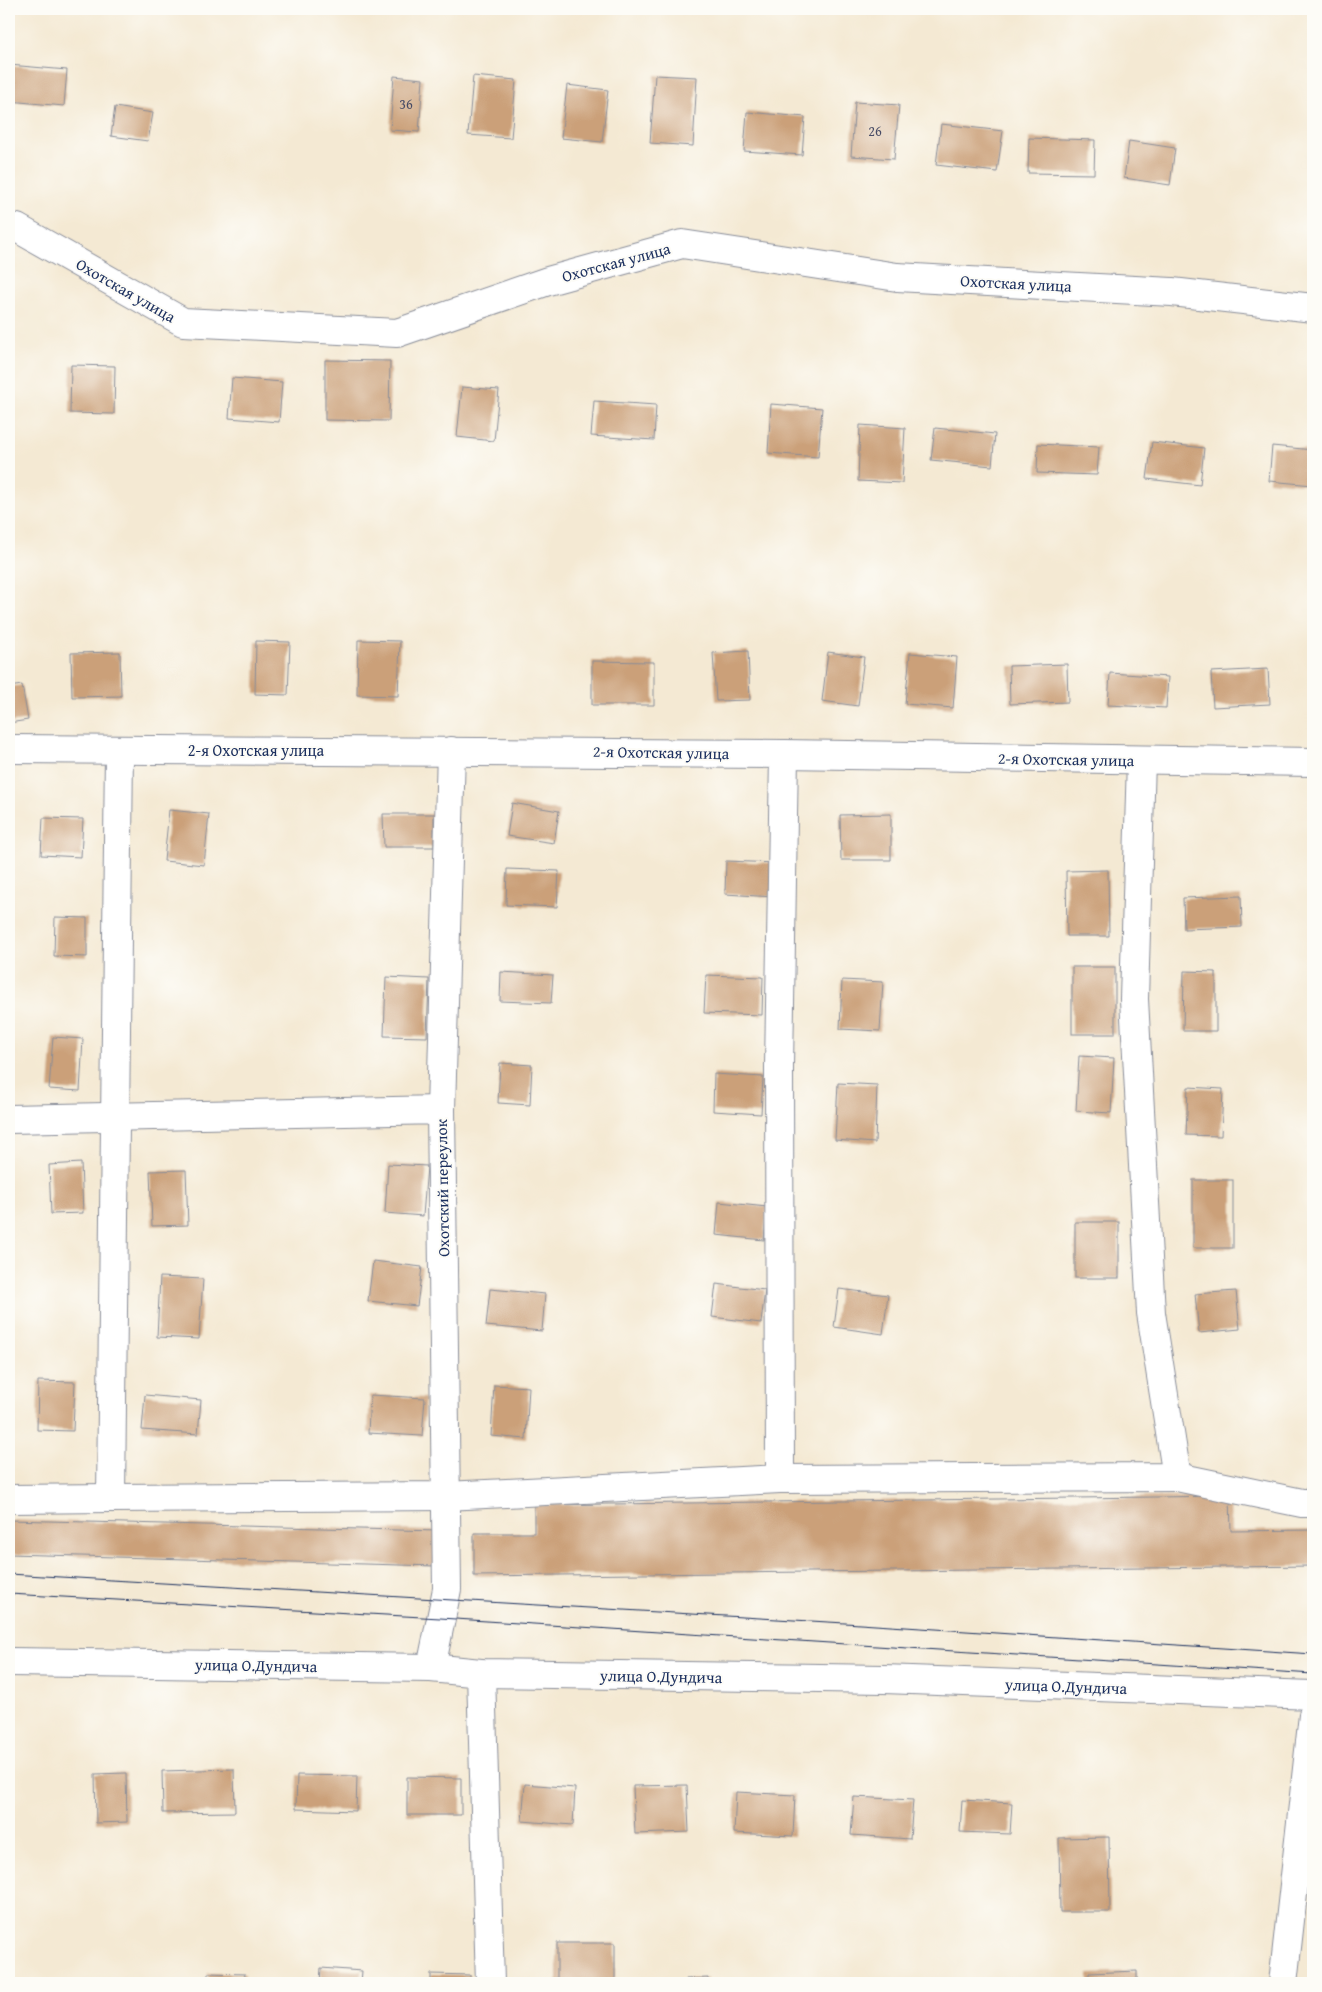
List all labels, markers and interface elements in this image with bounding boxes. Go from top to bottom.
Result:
house number: 36 [399,94,413,114]
house number: 26 [868,121,882,141]
street label: Охотская улица [559,236,673,288]
street label: Охотская улица [72,252,181,328]
street label: Охотская улица [960,268,1073,298]
street label: 2-я Охотская улица [188,738,325,762]
street label: 2-я Охотская улица [593,739,730,765]
street label: 2-я Охотская улица [998,746,1135,772]
street label: Охотский переулок [429,1118,455,1257]
street label: улица О.Дундича [194,1652,318,1678]
street label: улица О.Дундича [599,1663,723,1689]
street label: улица О.Дундича [1003,1672,1128,1700]

